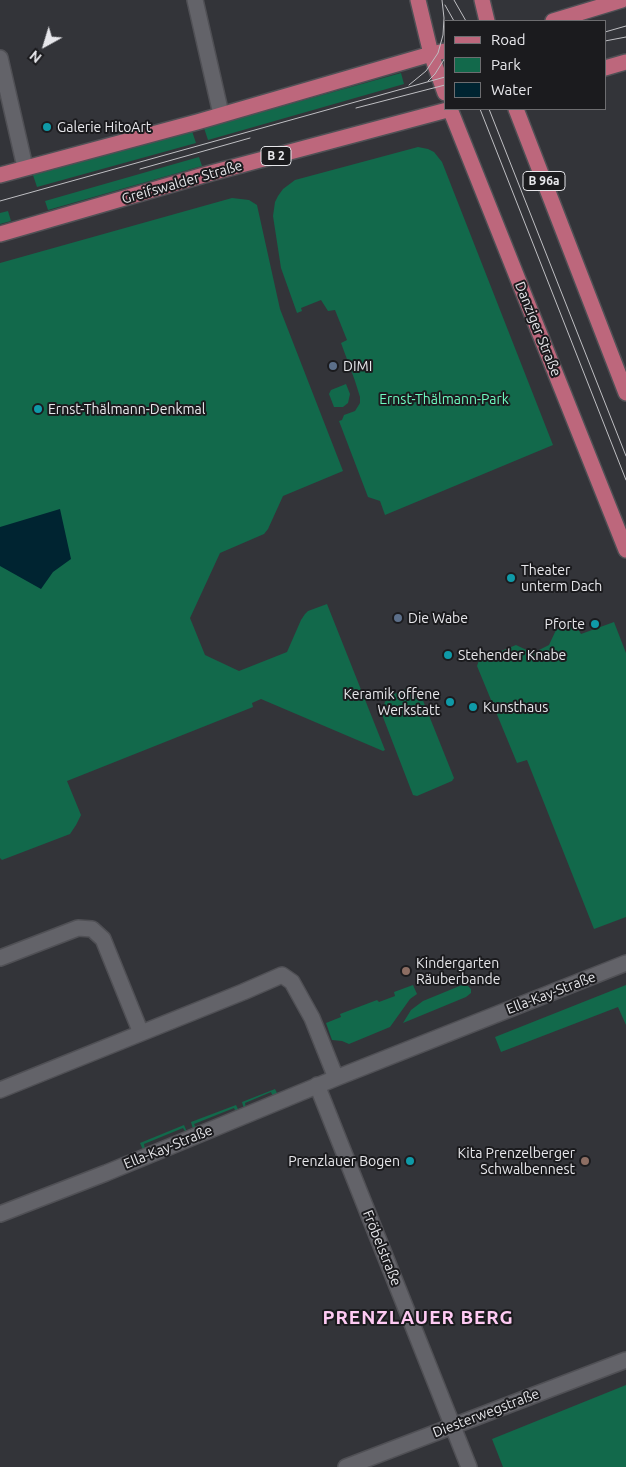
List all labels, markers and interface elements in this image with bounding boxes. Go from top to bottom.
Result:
north arrow [20,20,70,70]
legend [444,20,606,110]
text: Road [491,31,526,48]
text: N [26,47,45,66]
text: Park [491,56,521,73]
text: Water [491,81,532,98]
place label: Galerie HitoArt [57,119,151,135]
marker: Galerie HitoArt [41,121,53,133]
road number: B 2 [261,146,291,166]
street label: Greifswalder Straße [120,157,244,207]
road number: B 96a [523,172,565,190]
street label: Danziger Straße [511,279,565,379]
place label: DIMI [343,358,372,374]
marker: DIMI [327,360,339,372]
park label: Ernst-Thälmann-Park [379,391,509,407]
place label: Ernst-Thälmann-Denkmal [48,401,205,417]
marker: Ernst-Thälmann-Denkmal [32,403,44,415]
place label: Theater unterm Dach [521,562,602,594]
marker: Theater unterm Dach [505,572,517,584]
place label: Die Wabe [408,610,468,626]
marker: Die Wabe [392,612,404,624]
place label: Pforte [545,616,585,632]
marker: Pforte [589,618,601,630]
place label: Stehender Knabe [458,647,566,663]
marker: Stehender Knabe [442,649,454,661]
place label: Keramik offene Werkstatt [343,686,440,719]
marker: Keramik offene Werkstatt [444,696,456,708]
place label: Kunsthaus [483,699,548,715]
marker: Kunsthaus [467,701,479,713]
place label: Kindergarten Räuberbande [416,955,500,988]
marker: Kindergarten Räuberbande [400,965,412,977]
street label: Ella-Kay-Straße [504,968,598,1018]
street label: Ella-Kay-Straße [121,1122,215,1172]
place label: Kita Prenzelberger Schwalbennest [458,1145,575,1178]
place label: Prenzlauer Bogen [288,1153,400,1169]
marker: Prenzlauer Bogen [404,1155,416,1167]
marker: Kita Prenzelberger Schwalbennest [579,1155,591,1167]
street label: Fröbelstraße [359,1208,405,1288]
district label: PRENZLAUER BERG [321,1307,515,1329]
street label: Diesterwegstraße [430,1385,542,1441]

